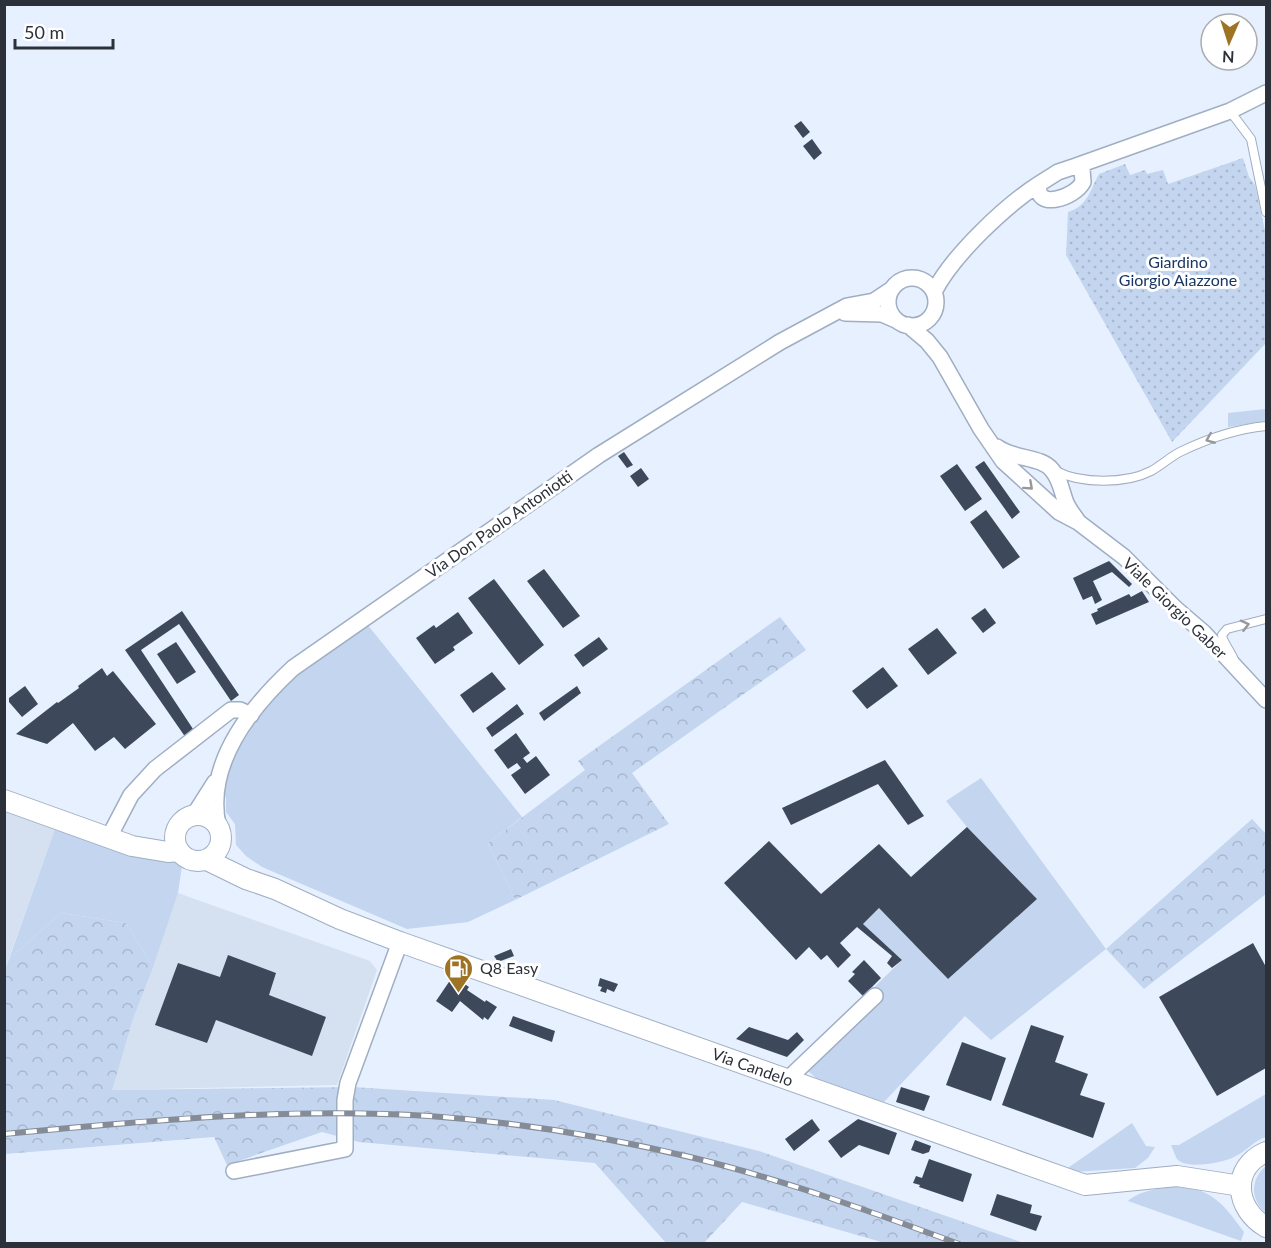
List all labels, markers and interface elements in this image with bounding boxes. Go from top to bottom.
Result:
scale bar [15,12,112,50]
north arrow [1199,12,1259,72]
text: 50 m [24,21,64,43]
text: N [1222,48,1235,67]
park label: Giardino Giorgio Aiazzone [1119,252,1237,289]
one-way arrow [1205,432,1216,444]
street label: Via Don Paolo Antoniotti [422,466,576,581]
one-way arrow [1022,479,1033,490]
street label: Viale Giorgio Gaber [1119,553,1231,662]
one-way arrow [1240,619,1250,632]
fuel station icon: Q8 Easy [443,952,475,994]
place label: Q8 Easy [480,958,539,977]
street label: Via Candelo [710,1044,796,1090]

